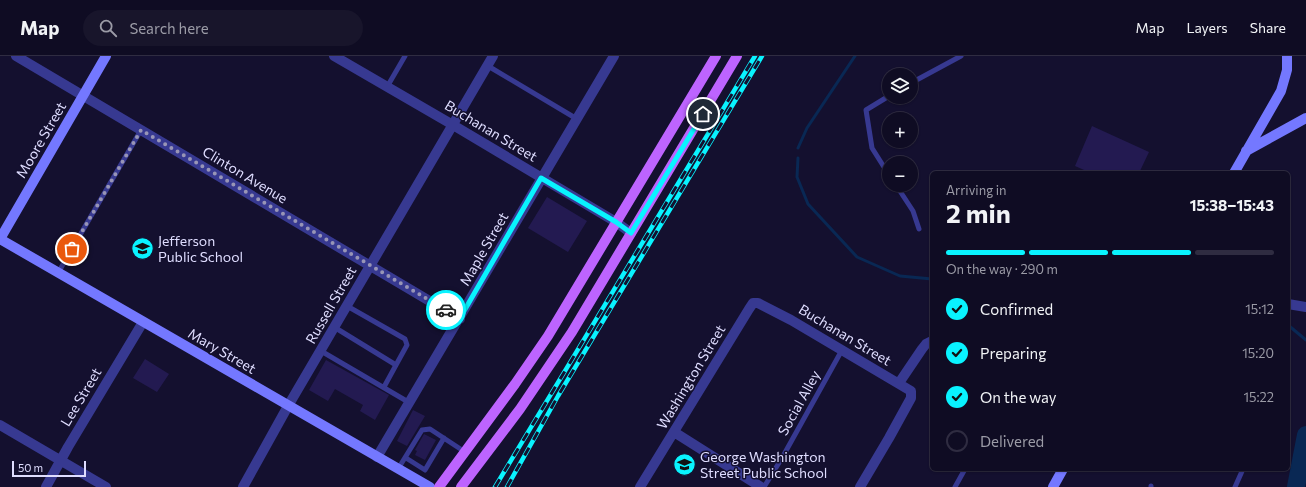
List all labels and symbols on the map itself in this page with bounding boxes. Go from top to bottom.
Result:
street label: Buchanan Street [442,96,541,165]
pin [686,97,720,131]
street label: Moore Street [12,98,69,181]
street label: Clinton Avenue [200,143,291,207]
street label: Maple Street [456,209,512,289]
pin [55,232,89,266]
place label: Jefferson Public School [158,232,243,265]
school or university icon: Jefferson Public School [130,236,156,262]
street label: Russell Street [302,263,360,346]
courier [426,290,466,330]
street label: Buchanan Street [796,300,895,369]
street label: Washington Street [653,321,729,432]
street label: Mary Street [185,324,259,377]
street label: Lee Street [57,364,105,429]
street label: Social Alley [774,367,823,438]
place label: George Washington Street Public School [700,448,827,481]
school or university icon: George Washington Street Public School [672,452,698,478]
scale bar [12,459,86,478]

